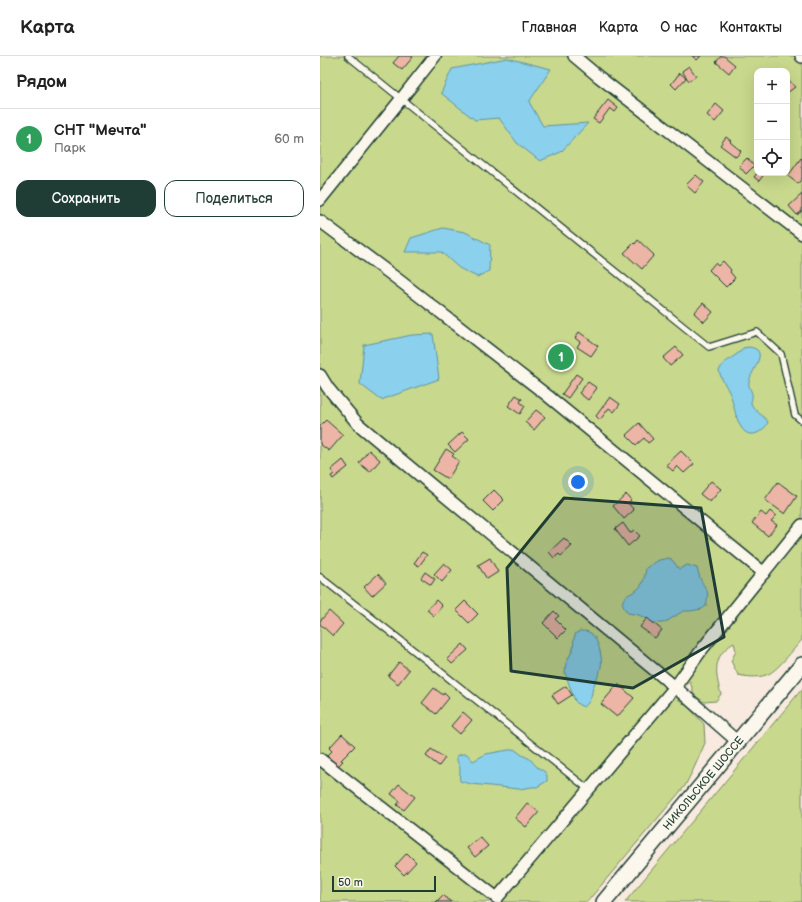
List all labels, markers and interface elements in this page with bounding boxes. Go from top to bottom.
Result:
text: Карта [20,16,74,39]
text: Главная [522,19,577,36]
text: Карта [599,19,638,36]
text: О нас [660,19,697,36]
text: Контакты [719,19,782,36]
map controls [754,68,790,176]
button: + [754,68,790,104]
text: Рядом [16,72,67,92]
button: − [754,104,790,140]
text: СНТ "Мечта" [54,121,147,140]
text: 1 [26,131,32,147]
text: 60 m [274,131,304,147]
text: Парк [54,140,86,156]
button: locate [754,140,790,176]
button: Сохранить [16,180,156,217]
button: Поделиться [164,180,304,217]
pin: 1 [548,342,574,372]
your location [568,472,588,492]
street label: НИКОЛЬСКОЕ ШОССЕ [660,734,746,833]
scale bar [332,874,436,893]
text: 50 m [338,876,363,889]

